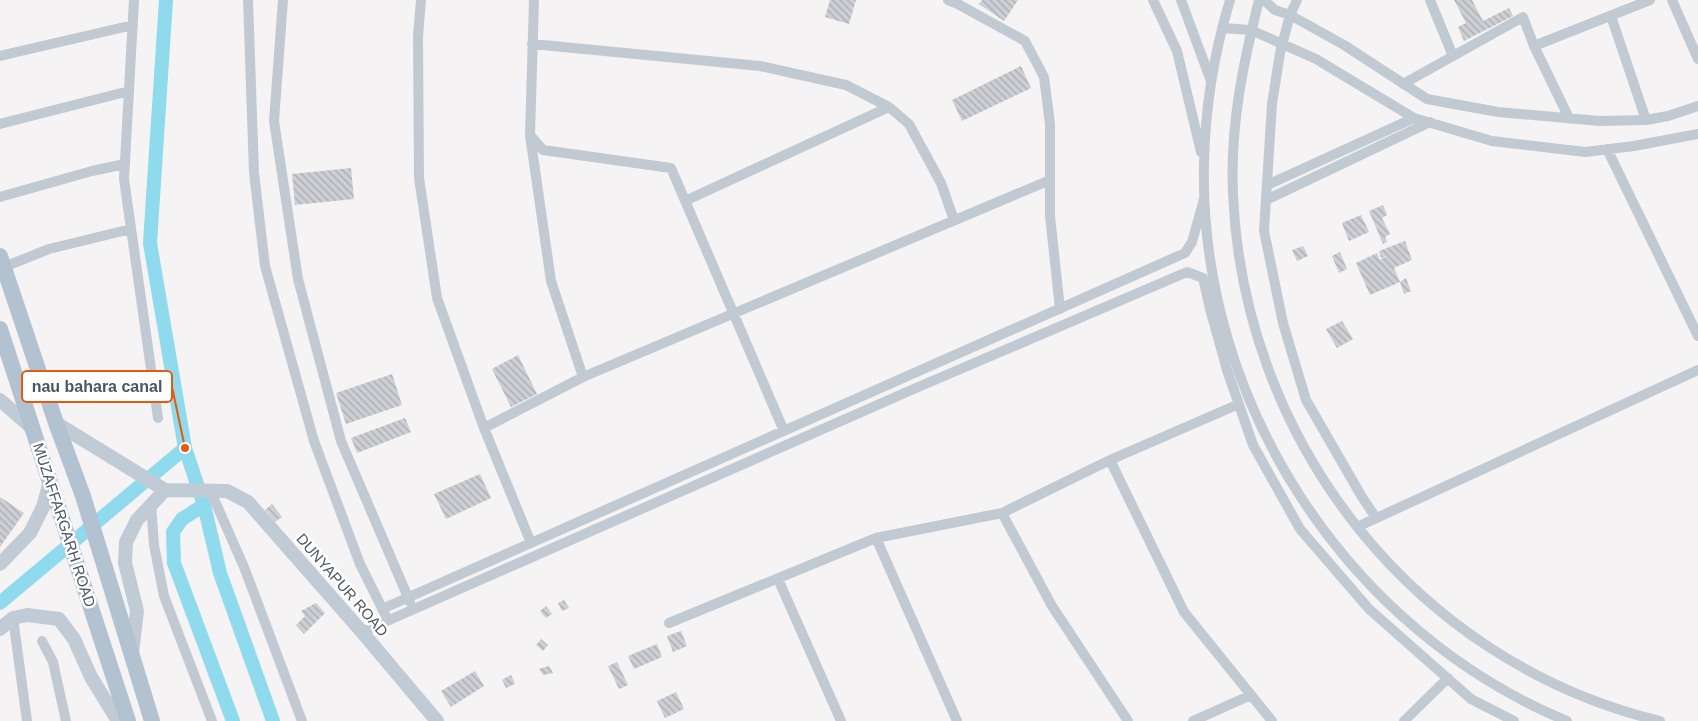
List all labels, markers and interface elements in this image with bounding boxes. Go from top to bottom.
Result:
callout: nau bahara canal [22,371,172,402]
text: nau bahara canal [32,378,162,395]
street label: MUZAFFARGARH ROAD [30,441,99,609]
street label: DUNYAPUR ROAD [293,530,392,640]

